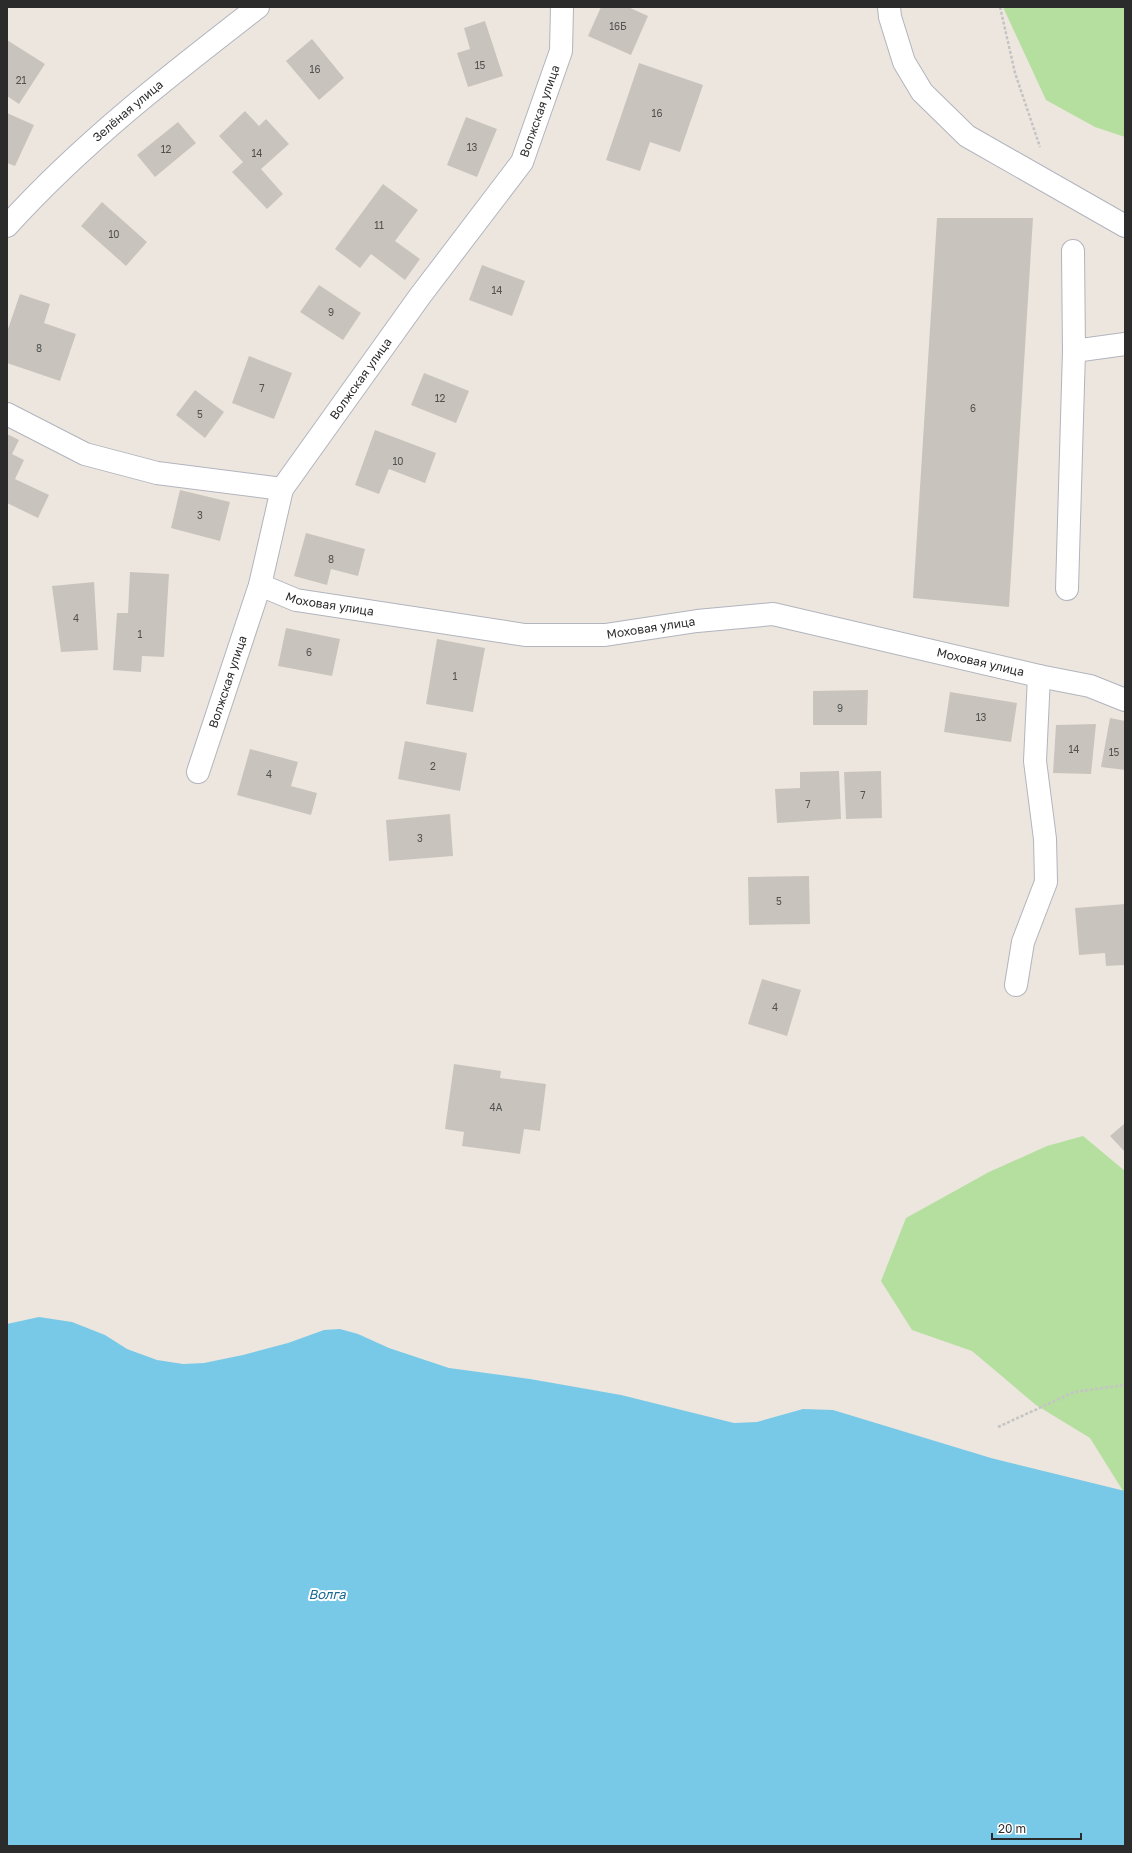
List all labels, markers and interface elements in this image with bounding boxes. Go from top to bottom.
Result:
house number: 16Б [609,20,627,32]
house number: 15 [475,59,486,71]
house number: 16 [310,63,320,75]
street label: Волжская улица [516,63,562,159]
house number: 21 [16,74,26,86]
street label: Зелёная улица [89,77,166,145]
house number: 16 [652,107,662,119]
house number: 13 [467,141,477,153]
house number: 12 [161,143,172,155]
house number: 14 [252,147,262,159]
house number: 11 [374,219,384,231]
house number: 10 [108,228,120,240]
house number: 14 [492,284,502,296]
house number: 9 [328,306,334,318]
street label: Волжская улица [326,335,395,422]
house number: 8 [36,342,42,354]
house number: 7 [259,382,265,394]
house number: 12 [435,392,446,404]
house number: 6 [970,402,976,414]
house number: 5 [197,408,203,420]
house number: 10 [392,455,404,467]
house number: 3 [197,509,203,521]
house number: 8 [328,553,334,565]
street label: Моховая улица [283,588,375,619]
house number: 4 [73,612,79,624]
street label: Моховая улица [605,613,696,642]
house number: 1 [138,628,143,640]
street label: Волжская улица [205,633,250,730]
street label: Моховая улица [935,644,1026,679]
house number: 6 [306,646,312,658]
house number: 1 [453,670,458,682]
house number: 9 [837,702,843,714]
house number: 13 [976,711,986,723]
house number: 14 [1069,743,1079,755]
house number: 15 [1109,746,1120,758]
house number: 2 [430,760,436,772]
house number: 4 [266,768,272,780]
house number: 7 [860,789,866,801]
house number: 7 [805,798,811,810]
house number: 3 [417,832,423,844]
house number: 5 [776,895,782,907]
house number: 4 [772,1001,778,1013]
house number: 4А [490,1101,503,1113]
water label: Волга [308,1586,346,1602]
scale bar [992,1815,1081,1841]
text: 20 m [998,1821,1026,1836]

